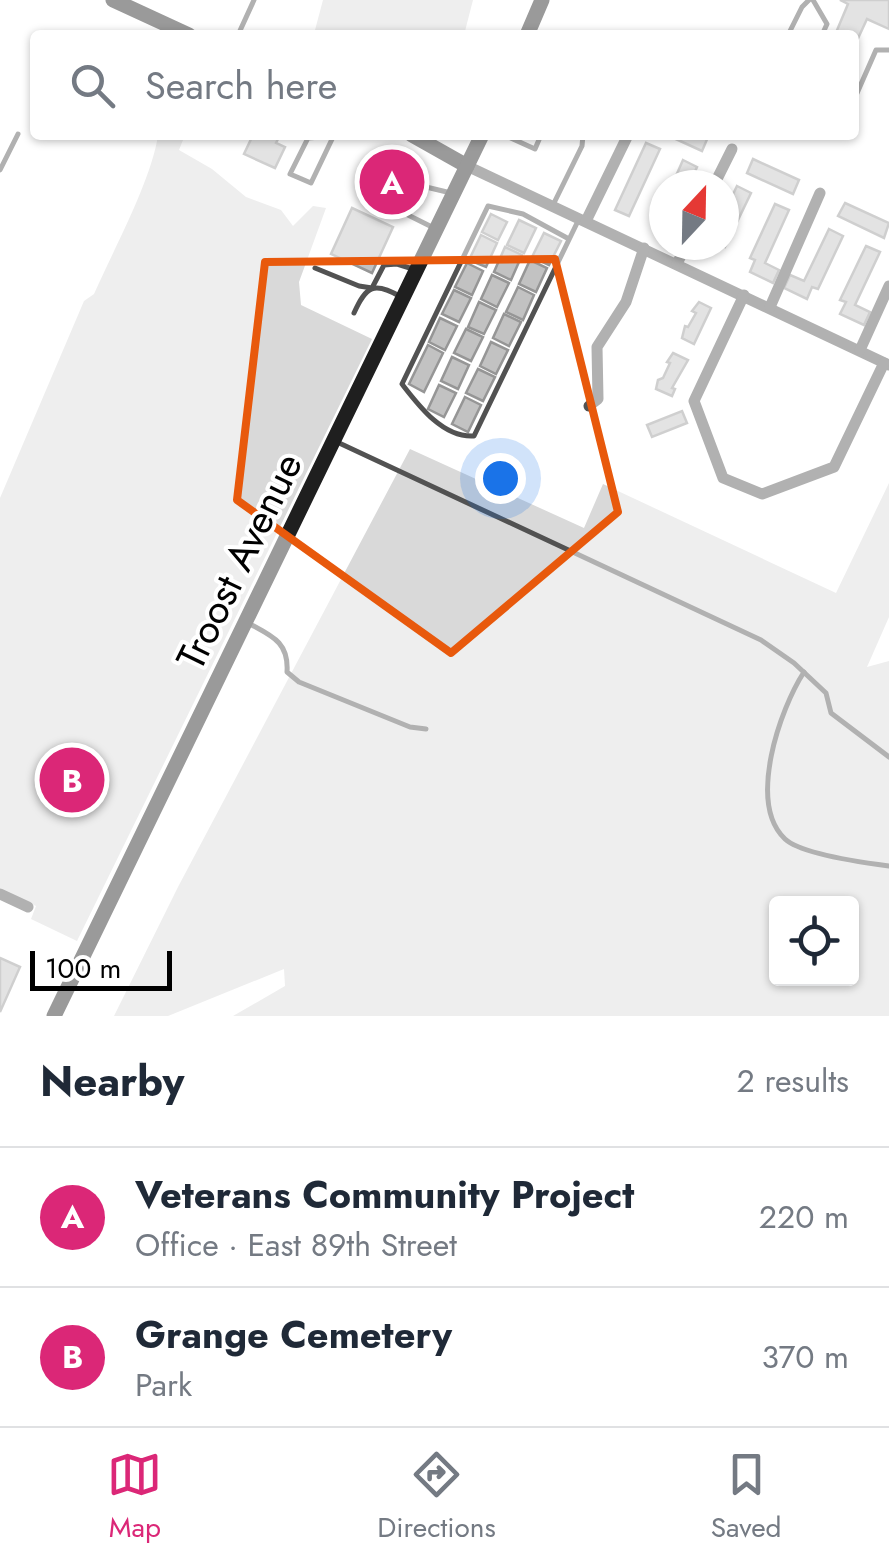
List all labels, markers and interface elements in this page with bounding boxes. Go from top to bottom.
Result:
search box [30,30,859,140]
icon: search [65,58,120,113]
text: Search here [145,58,337,113]
pin: A [360,144,424,220]
north arrow [649,170,739,260]
street label: Troost Avenue [162,443,316,679]
your location [475,453,526,504]
pin: B [40,742,104,818]
map controls [769,896,859,986]
button: locate [769,896,859,986]
scale bar [30,946,172,990]
text: 100 m [45,948,121,989]
text: Nearby [40,1051,184,1112]
text: 2 results [737,1058,849,1104]
text: Veterans Community Project [135,1167,634,1222]
text: A [61,1194,84,1240]
text: 220 m [759,1194,849,1240]
text: Office · East 89th Street [135,1222,457,1268]
text: Grange Cemetery [135,1307,452,1362]
text: B [62,1334,83,1380]
text: 370 m [761,1334,849,1380]
text: Park [135,1362,192,1408]
tab: Map [107,1447,162,1548]
tab: Directions [377,1447,496,1548]
tab: Saved [711,1447,782,1548]

